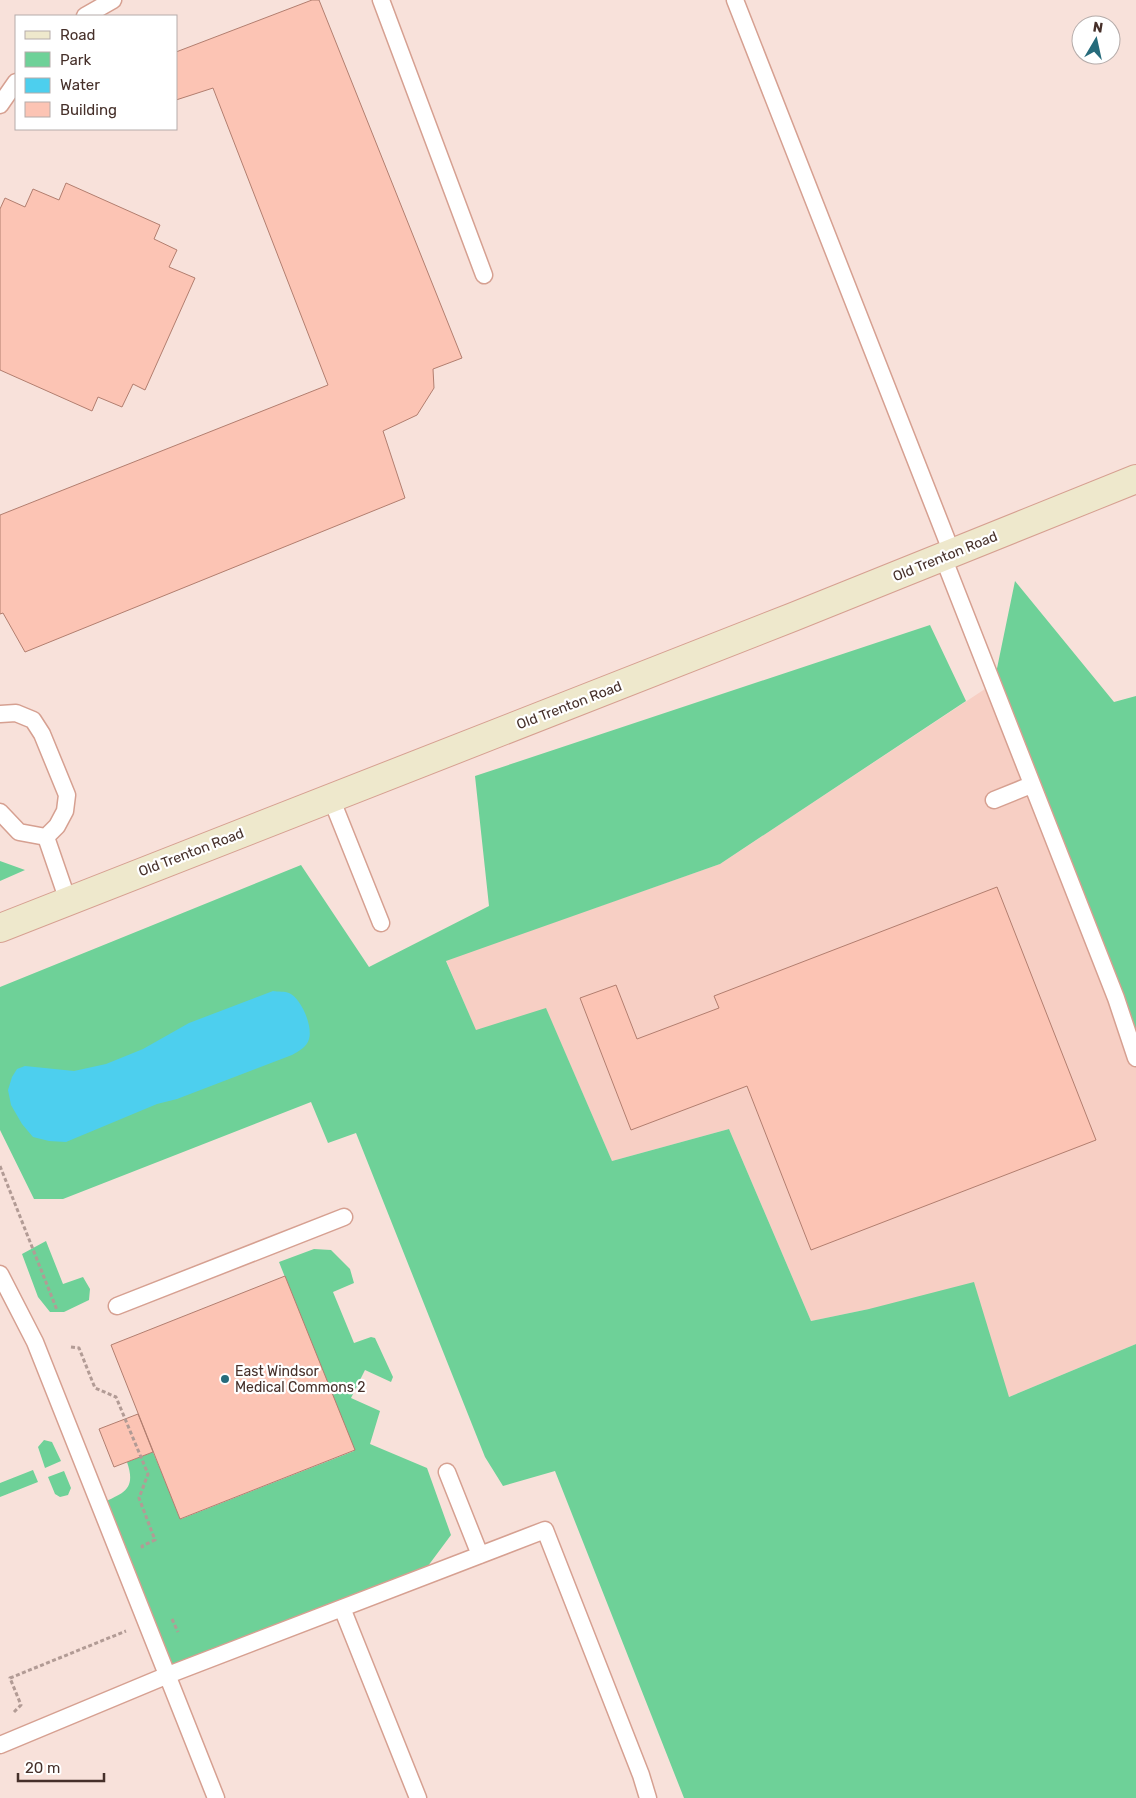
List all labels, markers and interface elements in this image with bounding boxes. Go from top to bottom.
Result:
legend [15,15,178,130]
north arrow [1071,15,1121,65]
text: N [1092,18,1104,37]
text: Road [60,26,96,44]
text: Park [60,51,91,69]
text: Water [60,76,100,94]
text: Building [60,101,117,119]
street label: Old Trenton Road [890,528,1000,585]
street label: Old Trenton Road [514,678,624,733]
street label: Old Trenton Road [136,825,246,880]
place label: East Windsor Medical Commons 2 [235,1363,366,1396]
marker: East Windsor Medical Commons 2 [219,1373,231,1385]
scale bar [18,1750,104,1782]
text: 20 m [25,1759,60,1777]

